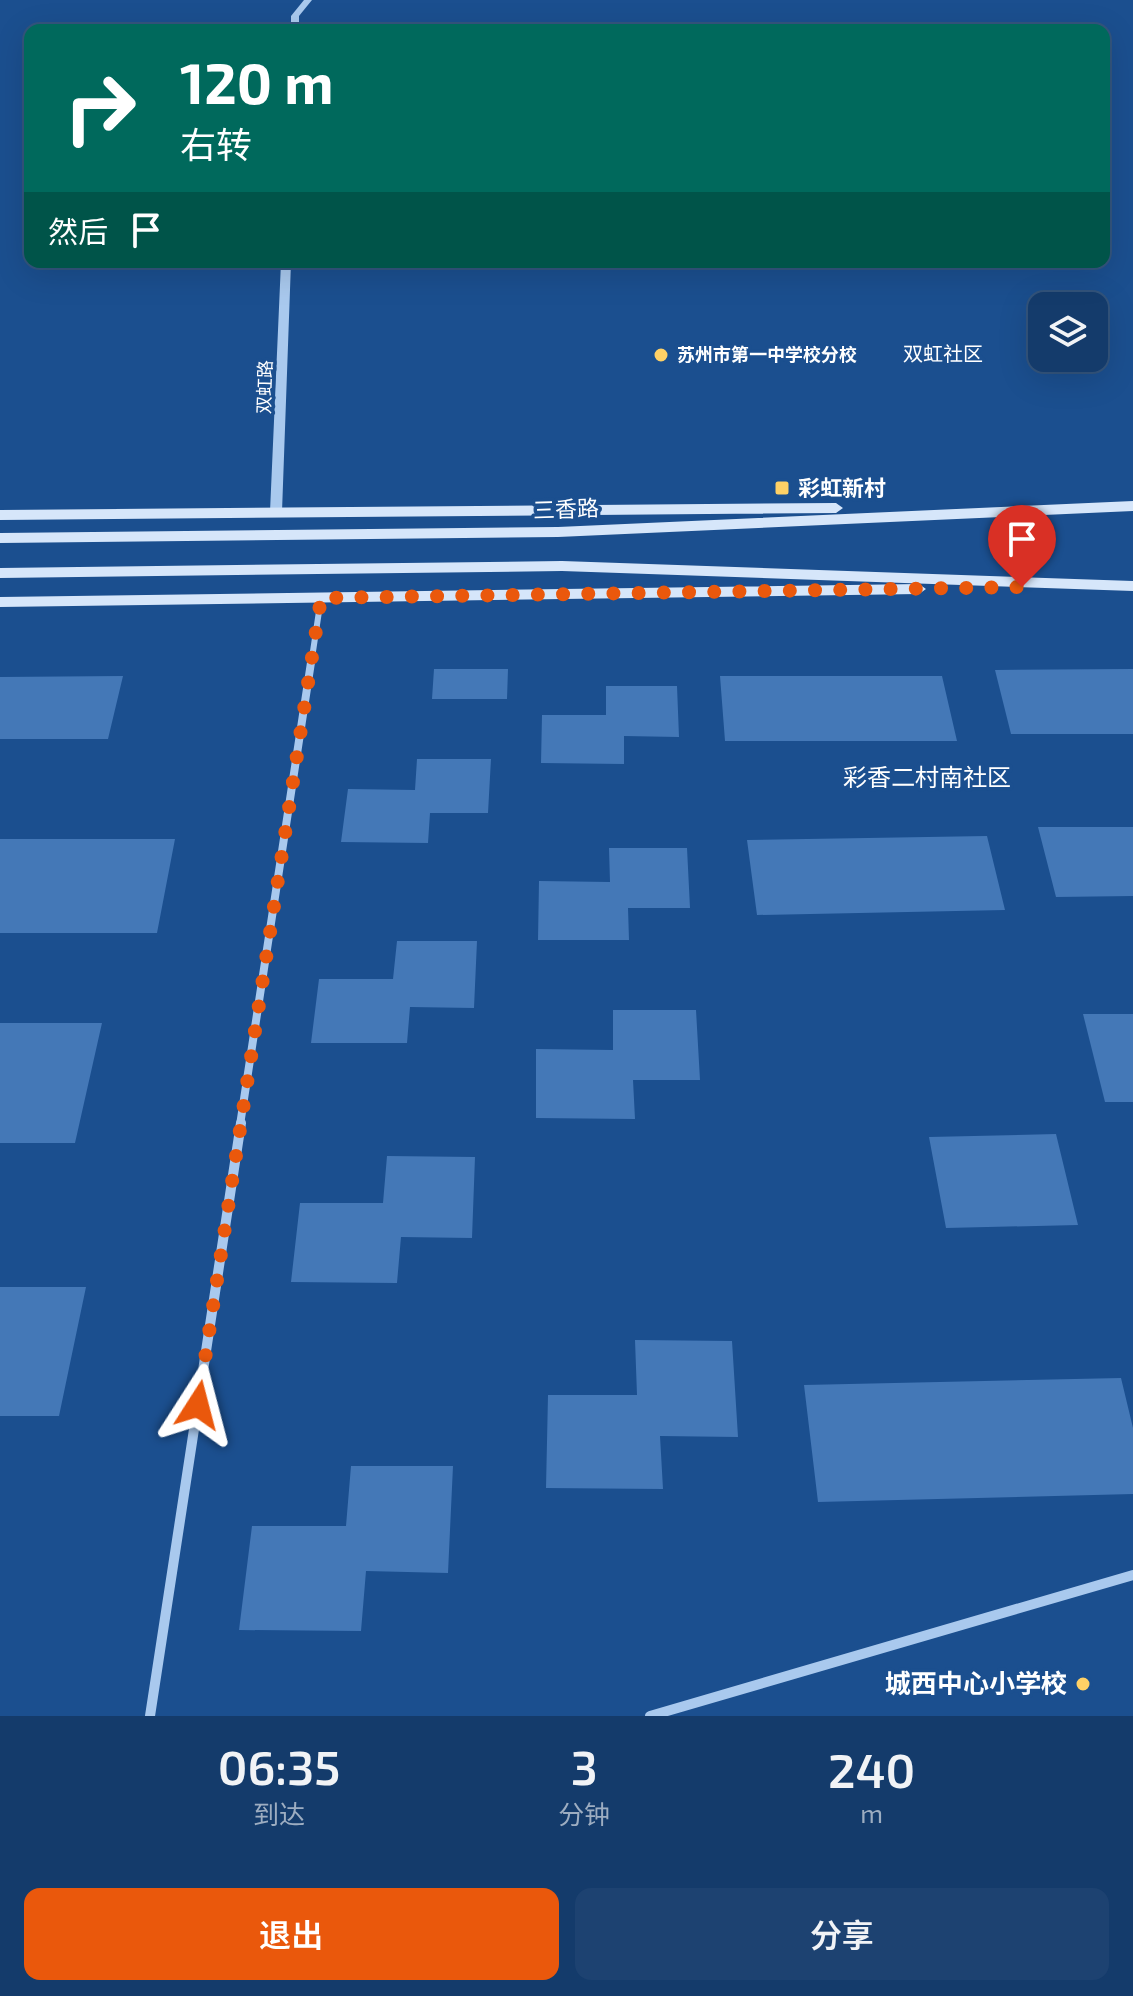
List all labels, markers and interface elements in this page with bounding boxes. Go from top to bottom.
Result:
text: 120 m [180,48,334,115]
icon: right [48,56,152,160]
text: 右转 [180,122,252,165]
icon: arrive [124,208,168,252]
text: 然后 [48,213,108,249]
map controls [1028,292,1108,372]
button: layers [1028,292,1108,372]
district label: 双虹社区 [903,341,983,365]
place label: 苏州市第一中学校分校 [677,343,857,365]
marker: 苏州市第一中学校分校 [652,346,670,364]
street label: 双虹路 [252,360,276,414]
place label: 彩虹新村 [798,474,886,500]
marker: 彩虹新村 [773,479,791,497]
street label: 三香路 [533,494,599,522]
pin [988,505,1056,587]
icon: arrive [1000,517,1044,561]
district label: 彩香二村南社区 [843,762,1011,791]
position arrow [156,1363,240,1447]
place label: 城西中心小学校 [885,1667,1067,1698]
marker: 城西中心小学校 [1074,1675,1092,1693]
text: 06:35 [218,1737,340,1795]
text: 3 [571,1737,598,1795]
text: 240 [828,1740,915,1798]
text: m [860,1797,883,1828]
text: 到达 [253,1798,305,1829]
text: 分钟 [558,1798,610,1829]
button: 退出 [24,1888,559,1980]
button: 分享 [575,1888,1109,1980]

